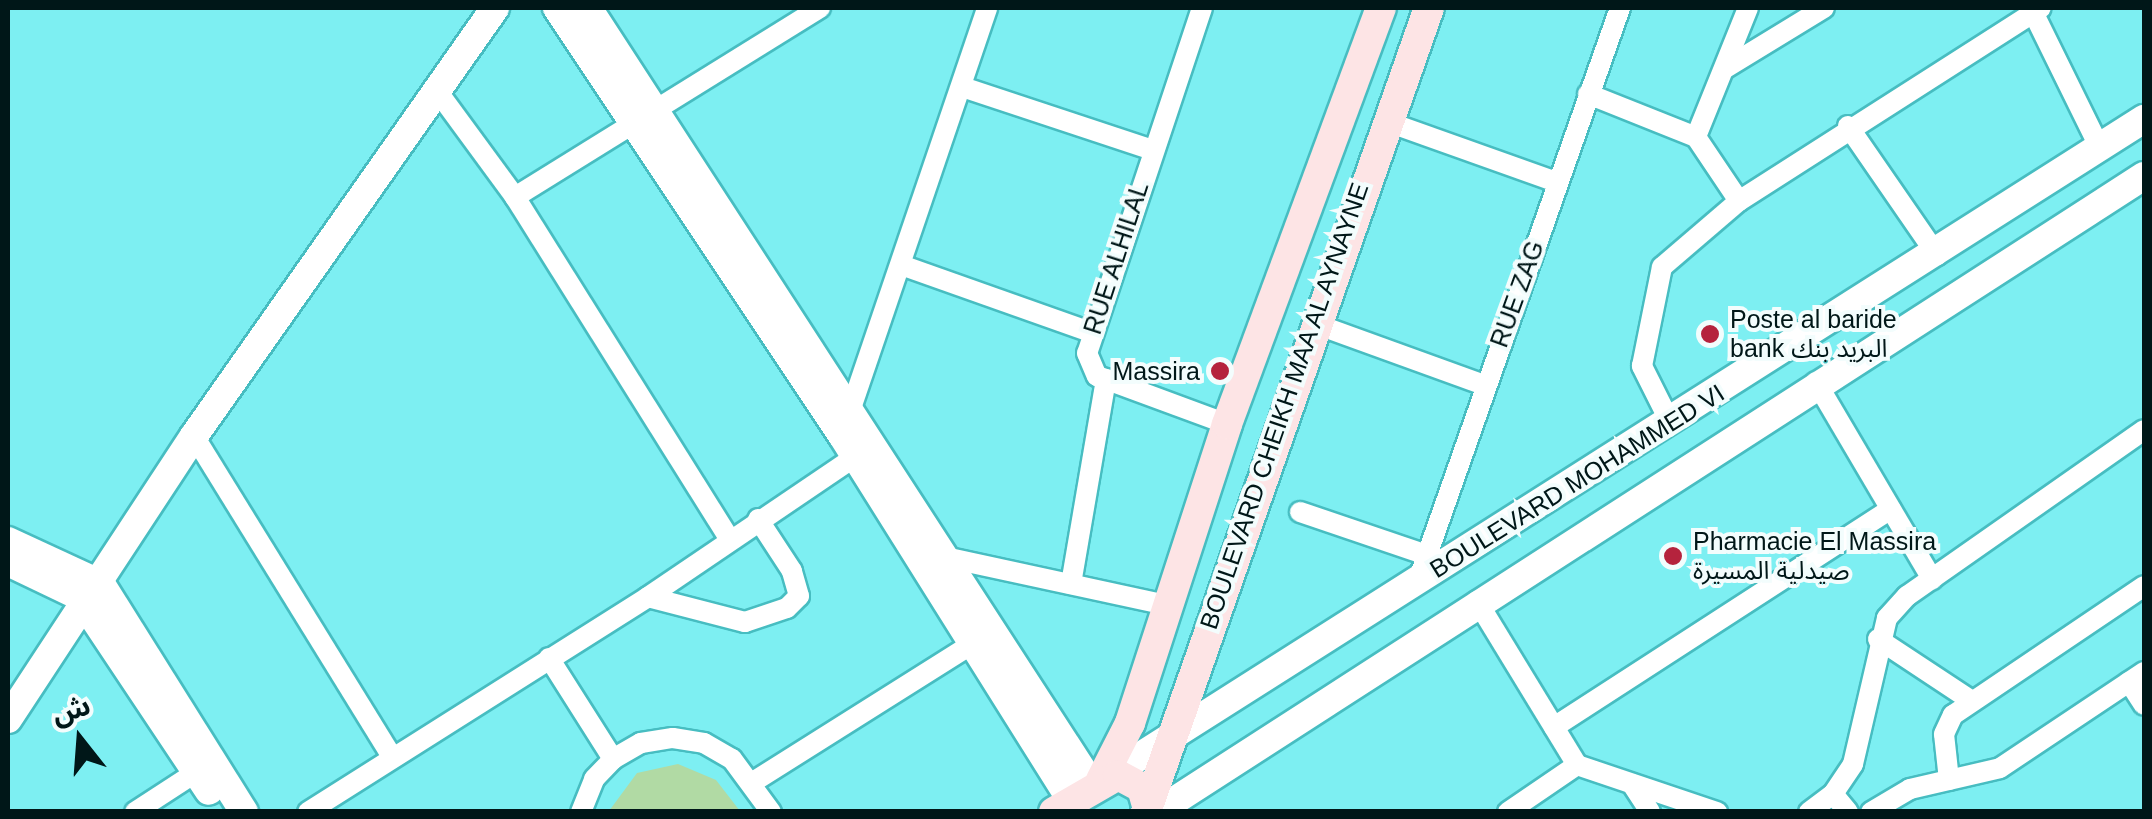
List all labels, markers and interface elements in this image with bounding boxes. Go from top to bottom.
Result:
street label: BOULEVARD CHEIKH MAA AL AYNAYNE [1192,176,1376,636]
street label: RUE ALHILAL [1077,177,1155,339]
street label: RUE ZAG [1484,237,1550,351]
place label: Poste al baride bank البريد بنك [1730,305,1897,364]
marker: Poste al baride bank البريد بنك [1699,323,1721,345]
place label: Massira [1112,356,1200,386]
marker: Massira [1209,360,1231,382]
street label: BOULEVARD MOHAMMED VI [1424,378,1730,584]
place label: Pharmacie El Massira صيدلية المسيرة [1693,527,1936,586]
marker: Pharmacie El Massira صيدلية المسيرة [1662,545,1684,567]
north arrow [30,689,130,789]
text: ش [48,689,94,730]

